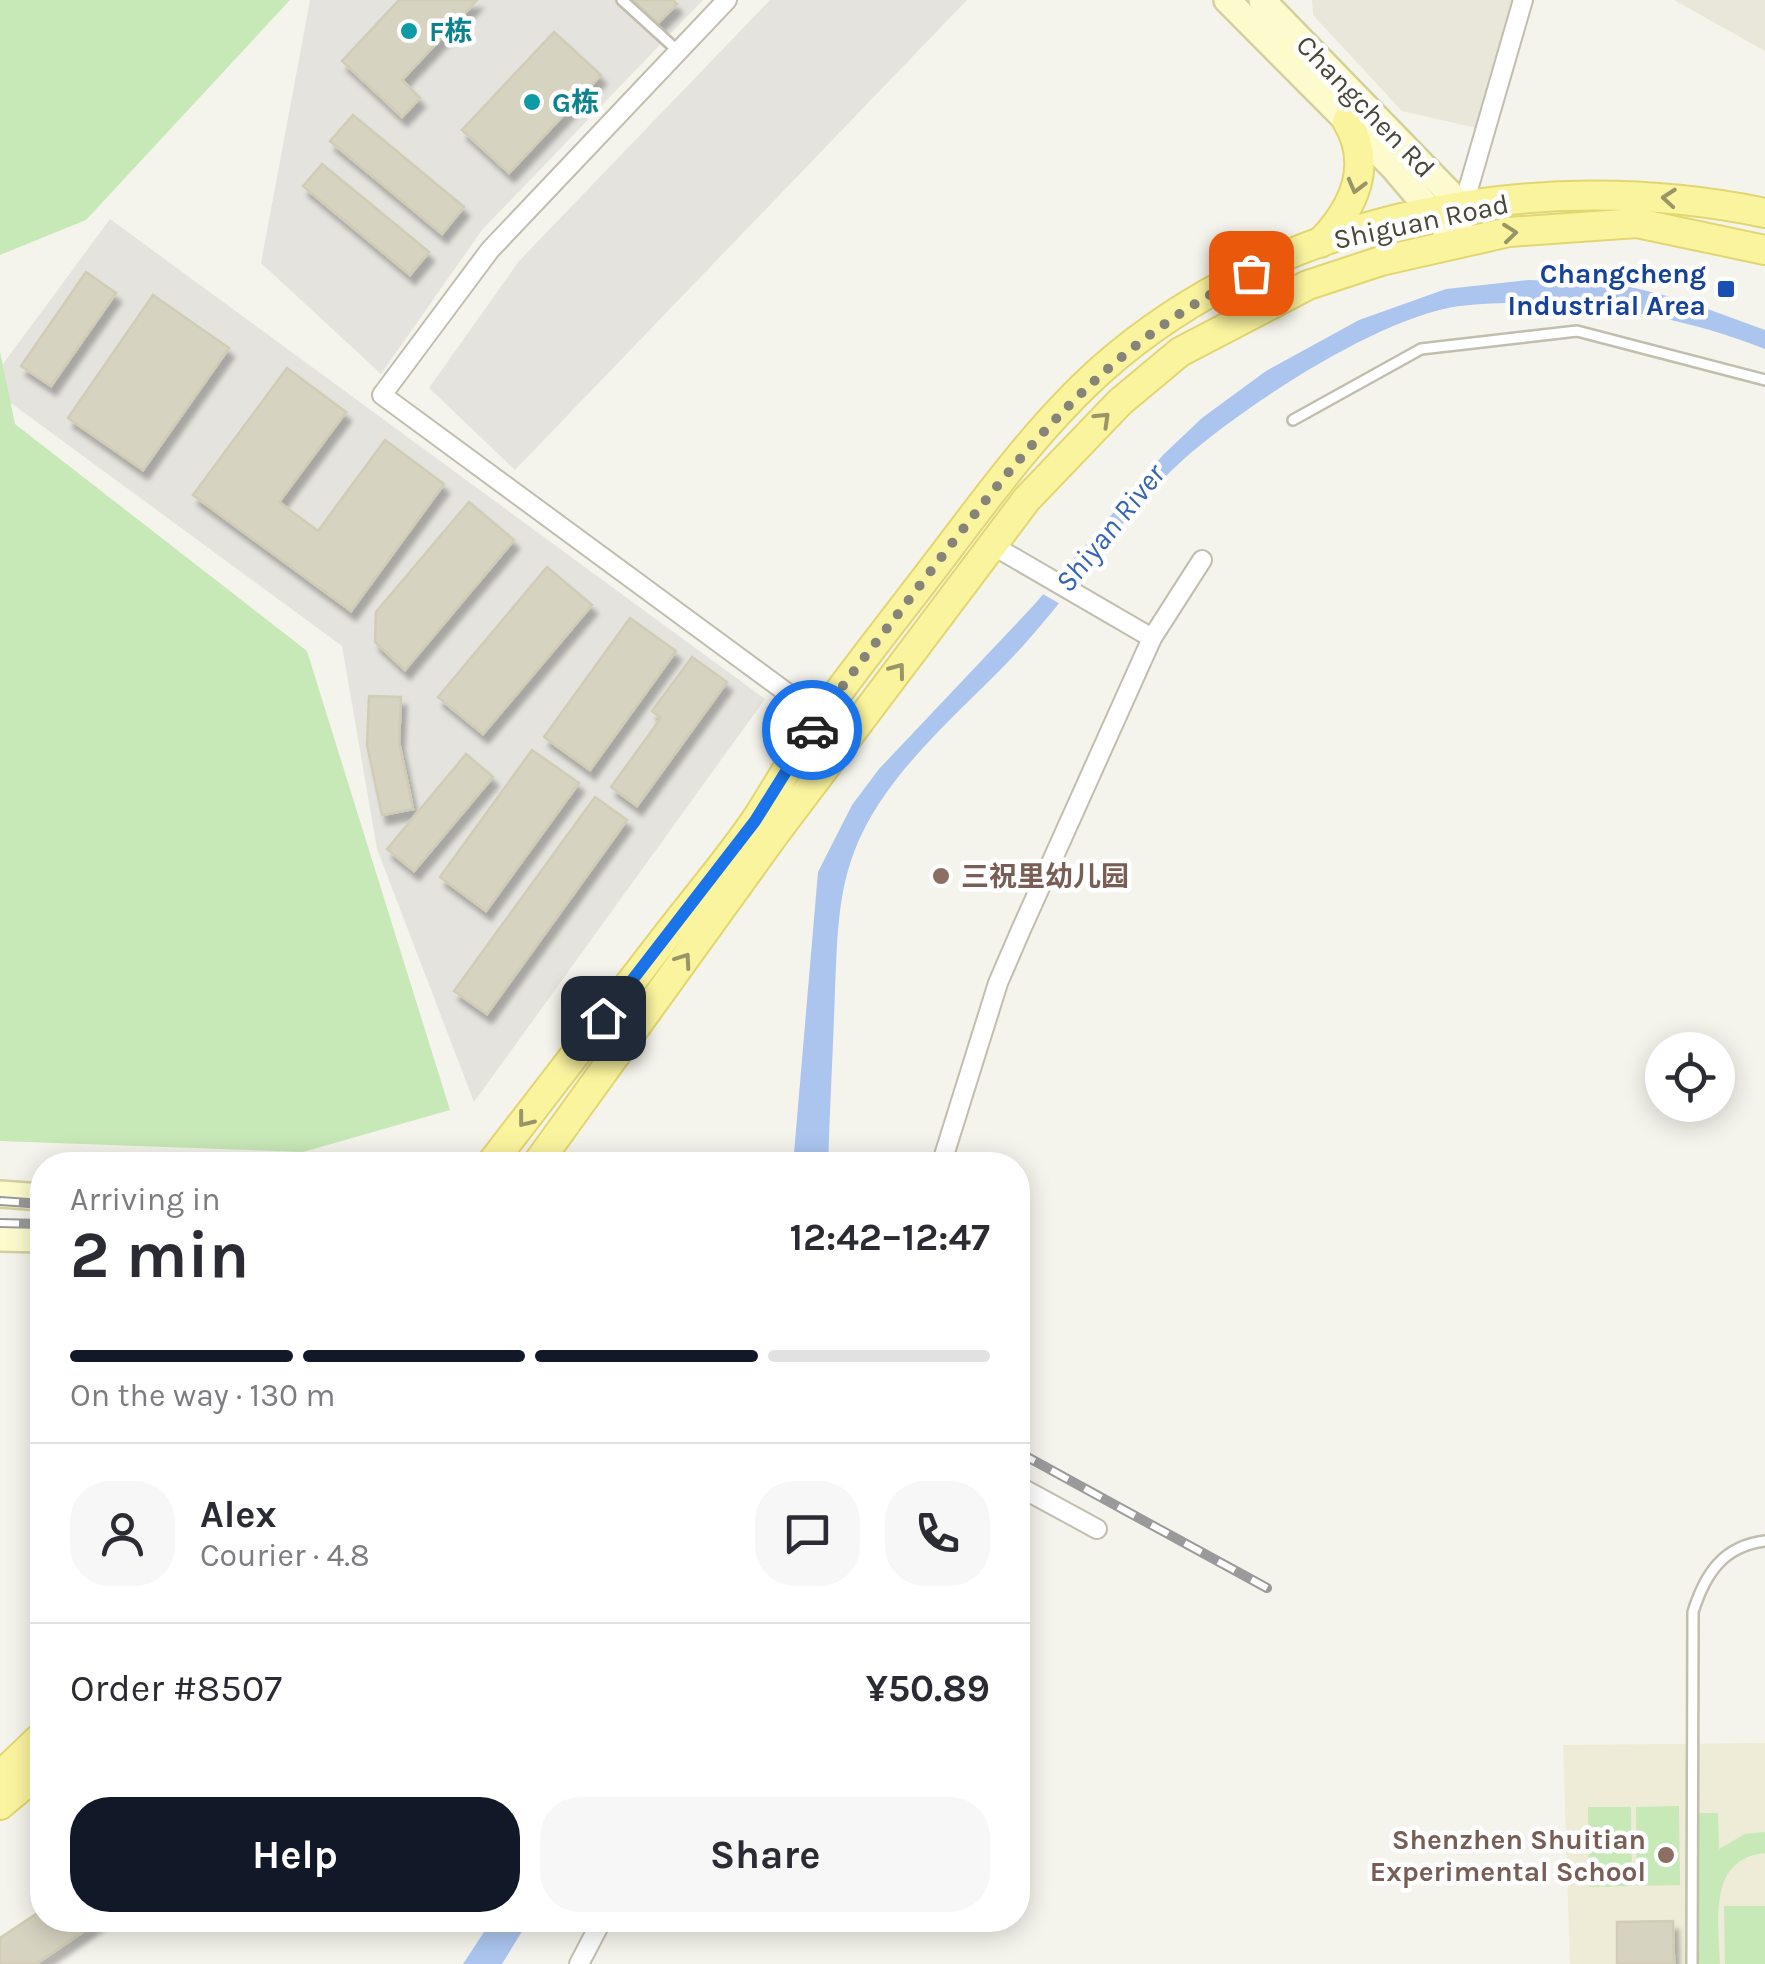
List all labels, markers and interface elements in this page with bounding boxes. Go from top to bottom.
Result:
place label: F栋 [429,15,472,48]
marker: F栋 [398,20,420,42]
street label: Changchen Rd [1289,28,1442,184]
place label: G栋 [552,86,599,119]
marker: G栋 [521,91,543,113]
one-way arrow [1346,177,1367,194]
street label: Shiguan Road [1330,187,1512,256]
one-way arrow [1660,187,1676,209]
one-way arrow [1503,223,1519,244]
pin [1209,231,1294,316]
icon: bag [1224,246,1279,301]
place label: Changcheng Industrial Area [1508,257,1706,322]
marker: Changcheng Industrial Area [1715,278,1737,300]
one-way arrow [1091,413,1109,431]
water label: Shiyan River [1048,455,1174,599]
one-way arrow [886,663,903,681]
courier [762,680,862,780]
icon: car [785,703,840,758]
place label: 三祝里幼儿园 [961,860,1129,893]
marker: 三祝里幼儿园 [930,865,952,887]
one-way arrow [672,953,690,972]
pin [561,976,646,1061]
icon: home [576,991,631,1046]
map controls [1645,1032,1735,1122]
button: locate [1645,1032,1735,1122]
one-way arrow [519,1109,536,1127]
text: Arriving in [70,1181,221,1218]
text: 12:42–12:47 [789,1215,990,1260]
text: 2 min [70,1217,249,1293]
text: On the way · 130 m [70,1377,336,1414]
button: person [70,1481,175,1586]
button: chat [755,1481,860,1586]
button: phone [885,1481,990,1586]
text: Alex [200,1492,277,1537]
text: Courier · 4.8 [200,1537,370,1574]
text: Order #8507 [70,1666,282,1711]
text: ¥50.89 [866,1666,990,1711]
button: Help [70,1797,520,1912]
button: Share [540,1797,990,1912]
place label: Shenzhen Shuitian Experimental School [1370,1823,1646,1888]
marker: Shenzhen Shuitian Experimental School [1655,1844,1677,1866]

